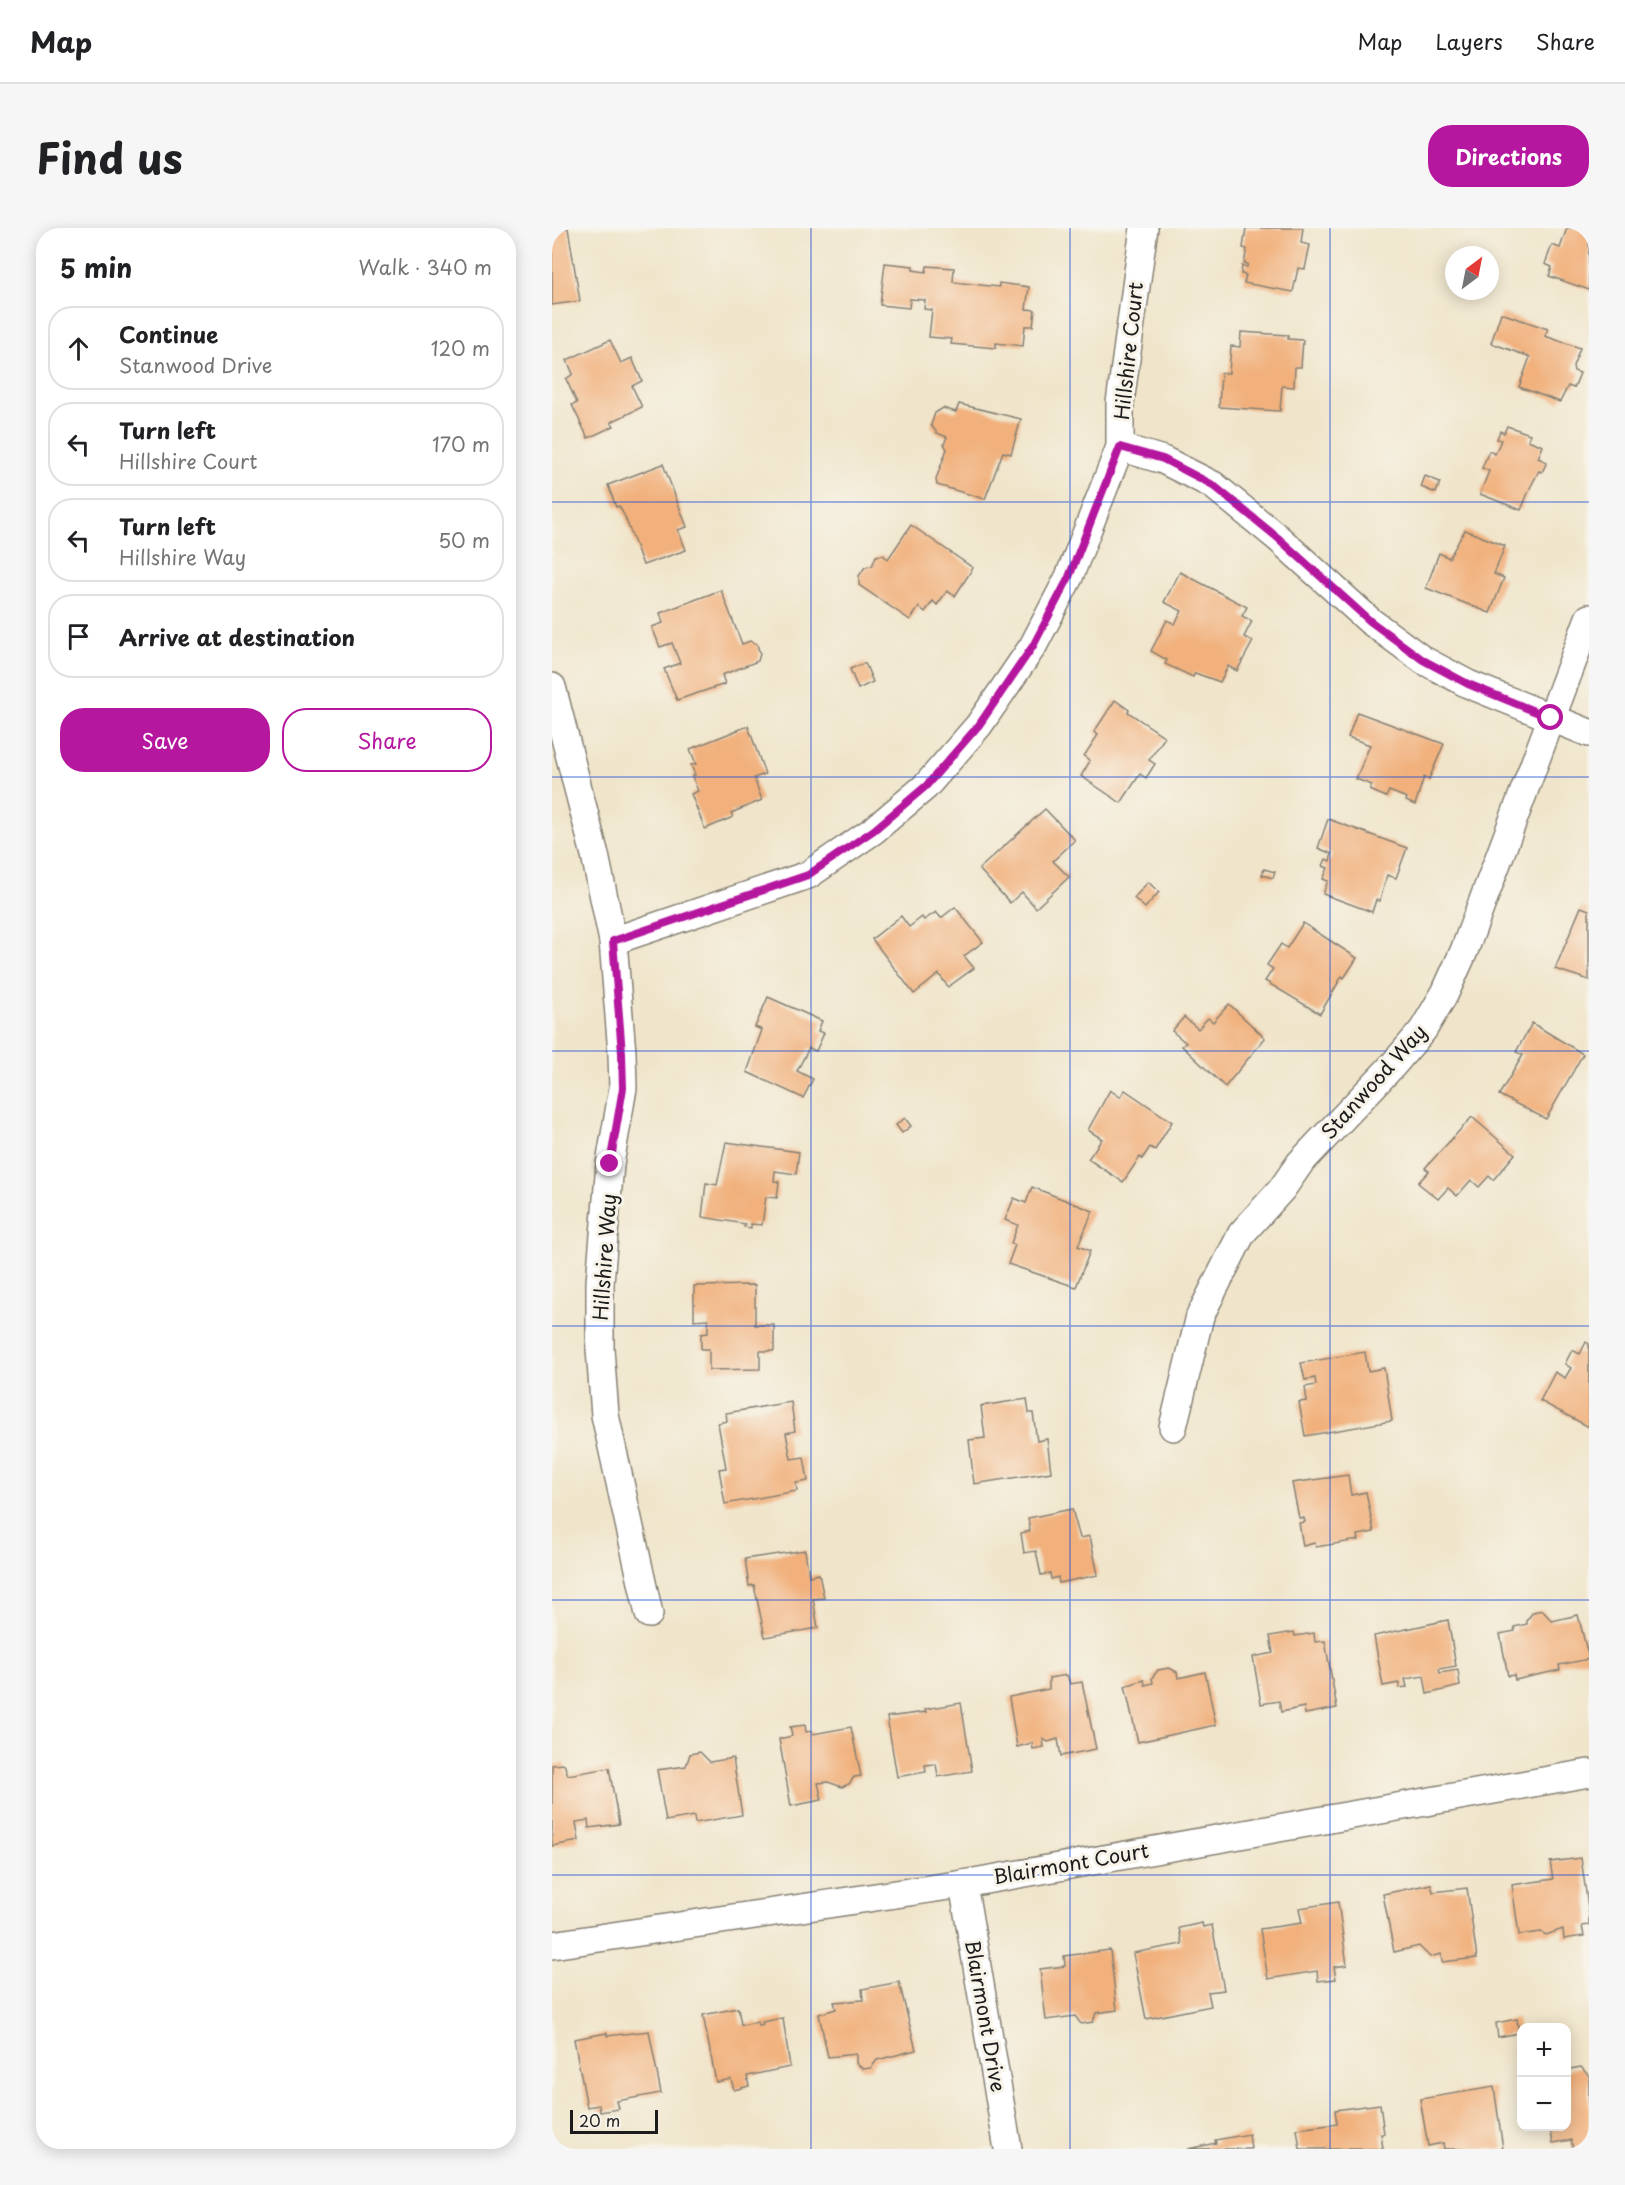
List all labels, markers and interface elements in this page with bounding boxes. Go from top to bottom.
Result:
text: Map [30,20,92,63]
text: Map [1358,25,1402,57]
text: Layers [1435,25,1503,57]
text: Share [1536,25,1595,57]
text: Find us [36,125,183,188]
button: Directions [1428,125,1589,187]
north arrow [1445,246,1499,300]
text: 5 min [60,248,132,287]
text: Walk · 340 m [359,252,492,282]
street label: Hillshire Court [1106,281,1150,421]
text: Continue [119,317,218,350]
icon: ahead [62,332,95,365]
text: 120 m [431,333,490,363]
text: Stanwood Drive [119,350,272,380]
text: Turn left [119,413,216,446]
icon: left [62,428,95,461]
text: 170 m [432,429,490,459]
text: Hillshire Court [119,446,257,476]
text: Turn left [119,509,216,542]
icon: left [62,524,95,557]
text: 50 m [438,525,490,555]
text: Hillshire Way [119,542,246,572]
icon: arrive [62,620,95,653]
text: Arrive at destination [119,620,355,653]
route start [1537,704,1563,730]
button: Save [60,708,270,772]
button: Share [282,708,492,772]
street label: Stanwood Way [1313,1017,1433,1145]
route end [596,1150,622,1176]
street label: Hillshire Way [585,1192,623,1321]
street label: Blairmont Court [991,1835,1151,1891]
street label: Blairmont Drive [958,1938,1014,2094]
map controls [1517,2023,1571,2131]
button: + [1517,2023,1571,2077]
button: − [1517,2077,1571,2131]
scale bar [570,2107,658,2134]
text: 20 m [579,2108,620,2132]

